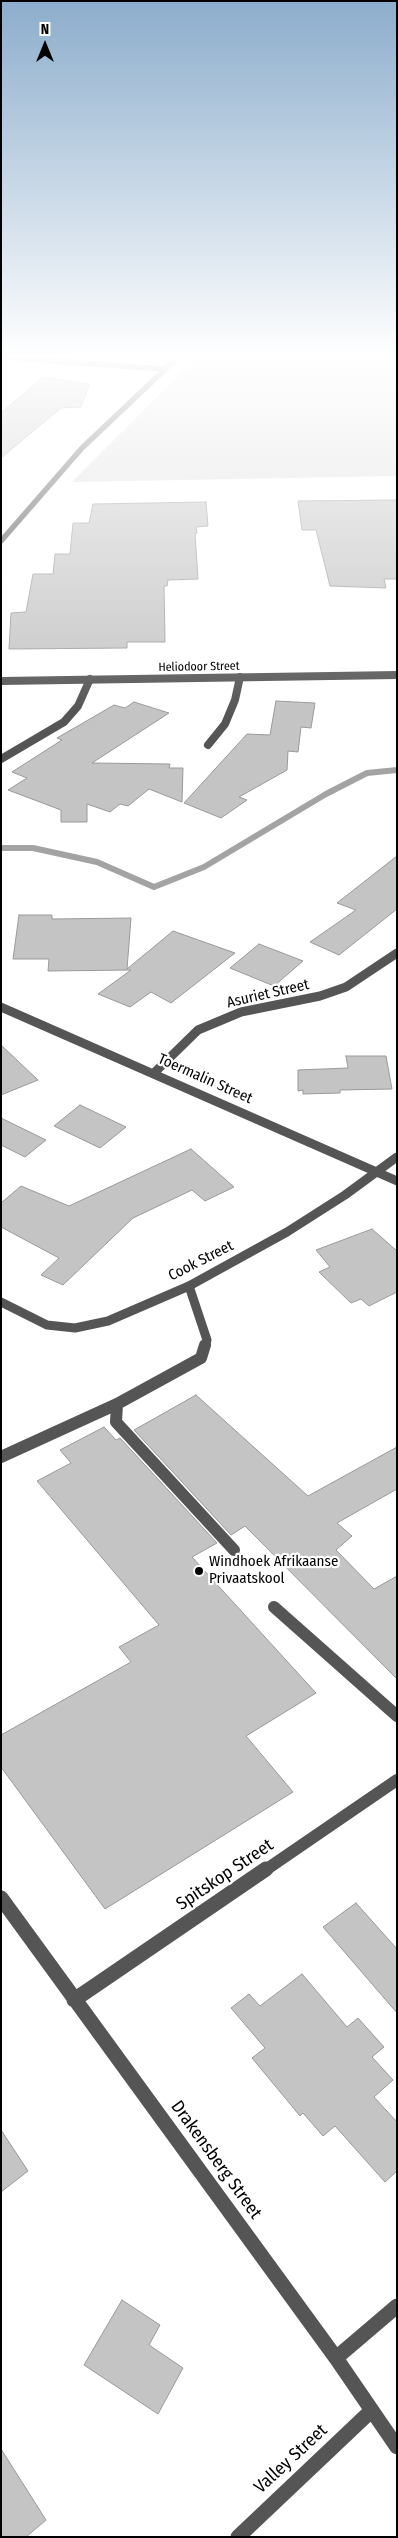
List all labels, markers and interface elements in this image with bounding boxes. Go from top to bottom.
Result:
north arrow [20,20,70,70]
text: N [41,21,49,38]
street label: Heliodoor Street [158,659,240,675]
street label: Asuriet Street [225,976,311,1012]
street label: Toermalin Street [155,1050,255,1108]
street label: Cook Street [166,1237,236,1285]
place label: Windhoek Afrikaanse Privaatskool [209,1553,338,1588]
marker: Windhoek Afrikaanse Privaatskool [193,1565,205,1577]
street label: Spitskop Street [172,1835,278,1915]
street label: Drakensberg Street [166,2097,266,2223]
street label: Valley Street [250,2420,332,2498]

